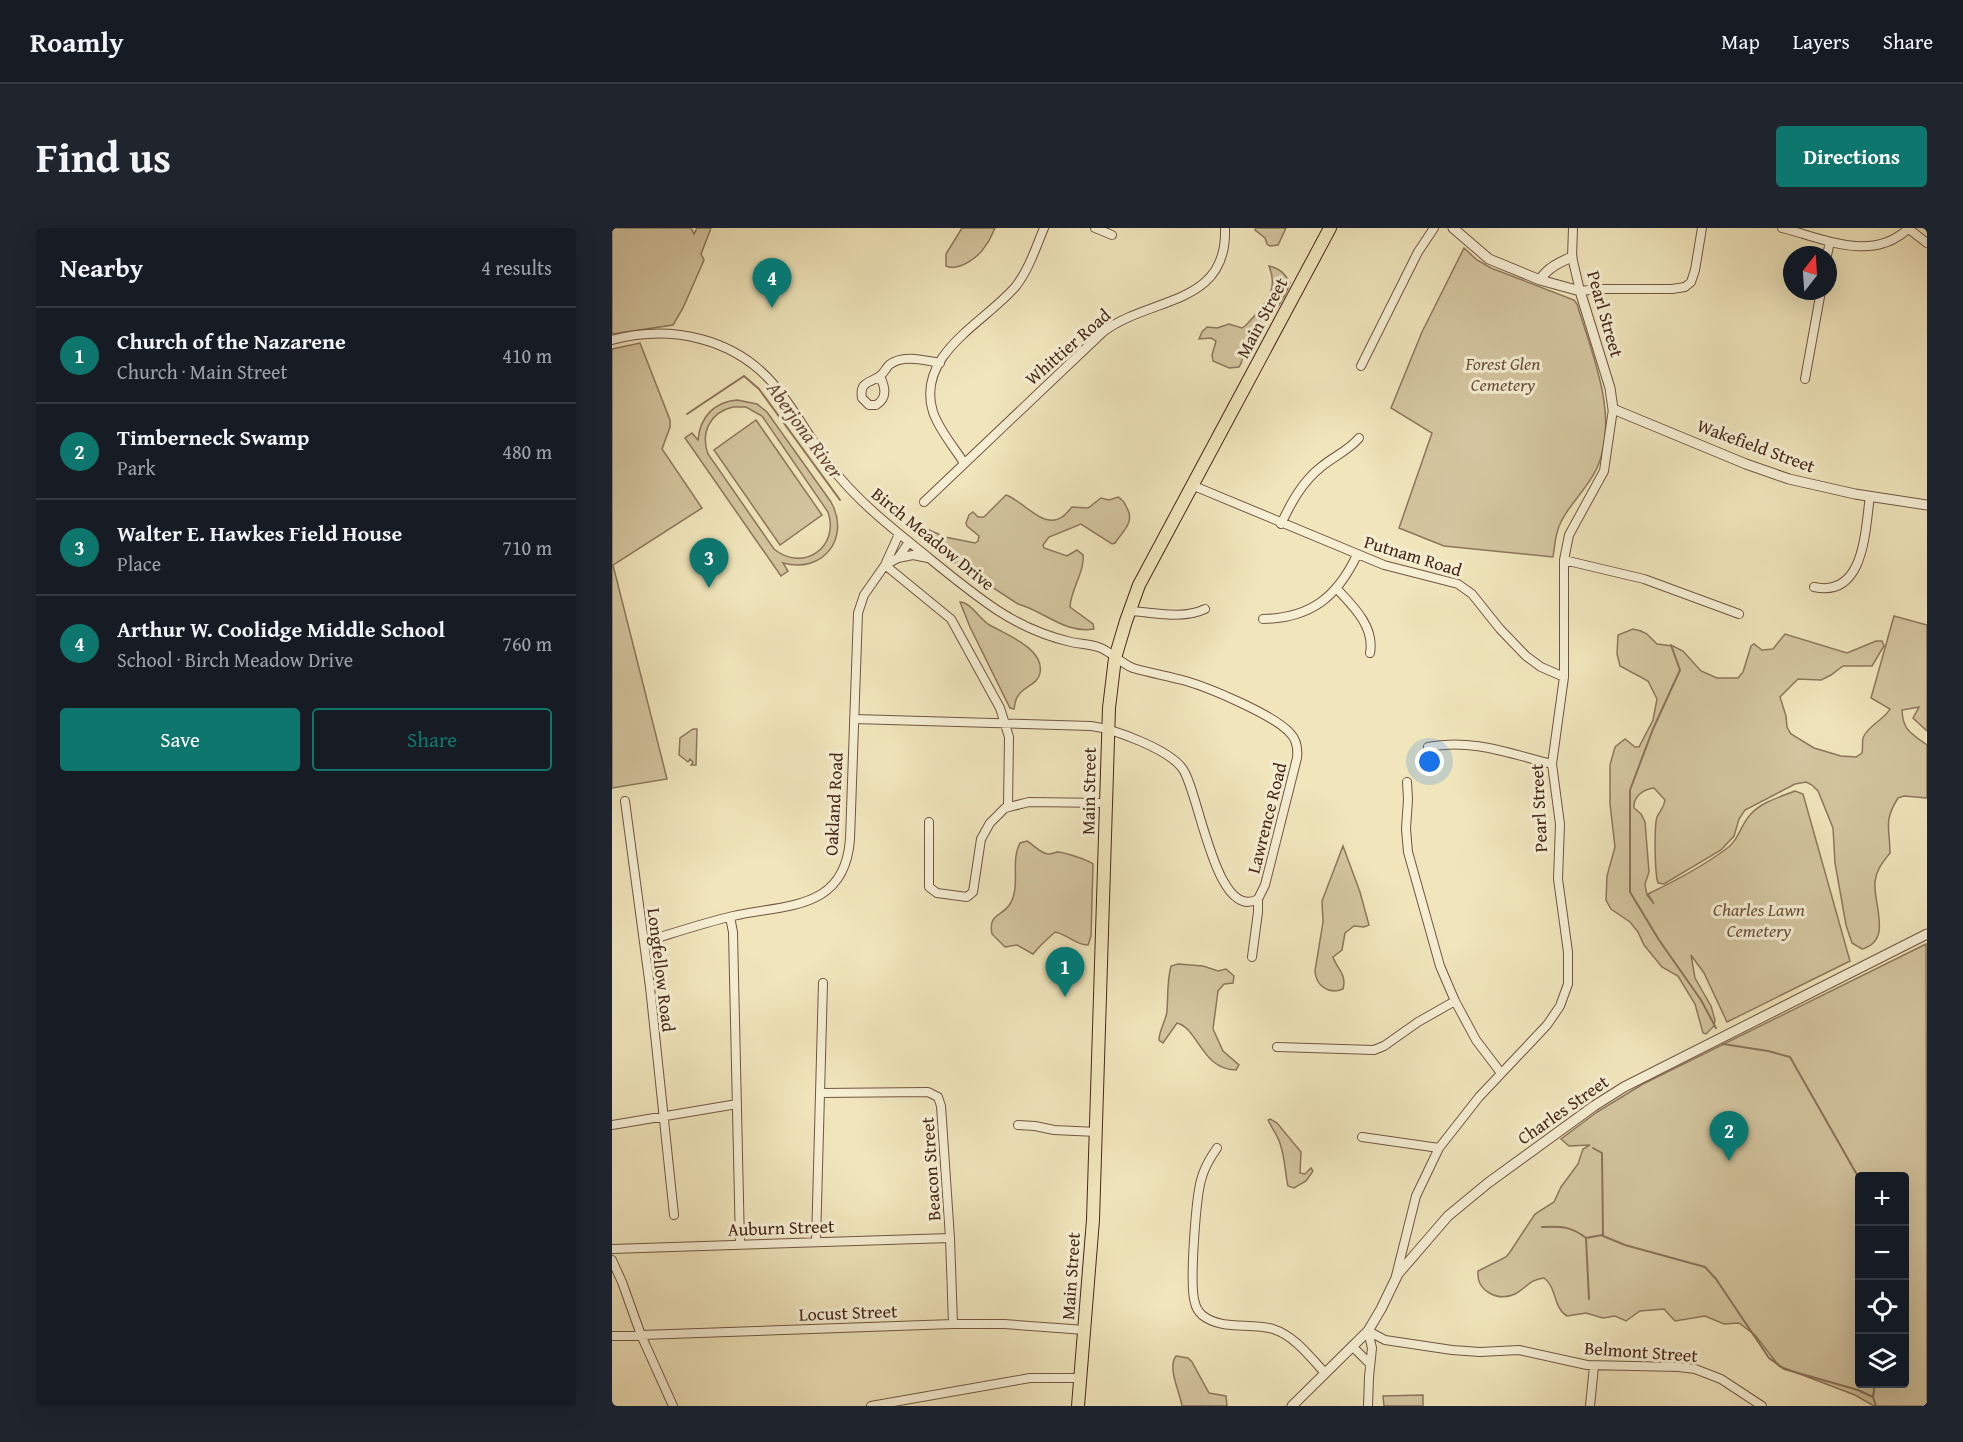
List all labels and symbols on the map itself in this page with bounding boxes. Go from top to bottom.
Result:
north arrow [1783,246,1837,300]
pin: 4 [752,259,792,308]
street label: Pearl Street [1580,268,1631,361]
street label: Main Street [1229,272,1294,363]
street label: Whittier Road [1019,301,1117,391]
park label: Forest Glen Cemetery [1465,350,1540,398]
water label: Aberjona River [760,374,851,485]
street label: Wakefield Street [1693,412,1820,480]
street label: Birch Meadow Drive [866,480,1001,597]
street label: Putnam Road [1361,528,1466,583]
pin: 3 [690,538,728,588]
street label: Main Street [1074,746,1103,835]
your location [1415,747,1444,776]
street label: Oakland Road [817,751,850,856]
street label: Lawrence Road [1240,759,1293,876]
street label: Pearl Street [1523,762,1554,853]
park label: Charles Lawn Cemetery [1713,896,1805,944]
street label: Longfellow Road [641,906,683,1034]
pin: 1 [1046,948,1084,997]
street label: Charles Street [1512,1068,1614,1151]
pin: 2 [1710,1112,1748,1161]
street label: Beacon Street [913,1116,948,1222]
street label: Auburn Street [727,1212,835,1243]
street label: Main Street [1054,1231,1087,1321]
street label: Locust Street [798,1297,898,1328]
street label: Belmont Street [1583,1334,1699,1369]

